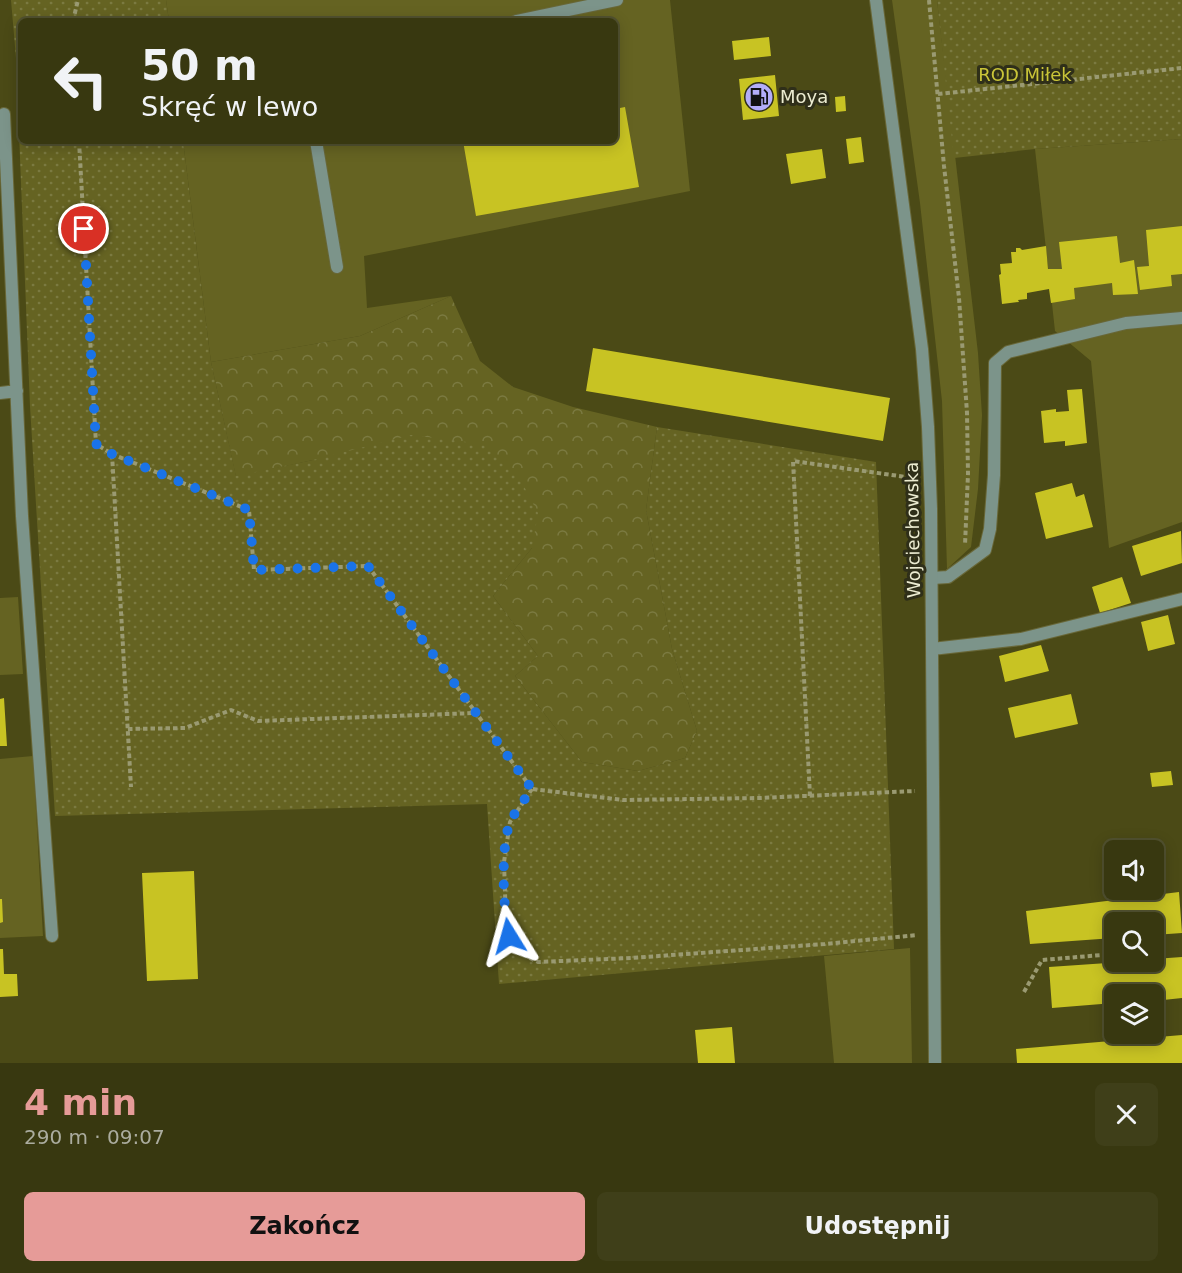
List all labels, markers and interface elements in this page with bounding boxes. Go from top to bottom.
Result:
text: 50 m [141,41,258,90]
icon: left [42,42,120,120]
park label: ROD Miłek [978,64,1072,85]
fuel station icon: Moya [743,81,775,113]
place label: Moya [780,86,828,107]
text: Skręć w lewo [141,91,318,122]
pin [58,203,109,254]
icon: arrive [67,212,100,245]
street label: Wojciechowska [901,462,924,598]
map controls [1104,840,1164,1044]
button: sound [1104,840,1164,900]
position arrow [477,904,541,968]
button: search [1104,912,1164,972]
button: layers [1104,984,1164,1044]
text: 4 min [24,1082,137,1123]
button: close [1095,1083,1158,1146]
text: 290 m · 09:07 [24,1125,165,1149]
button: Zakończ [24,1192,585,1261]
button: Udostępnij [597,1192,1158,1261]

